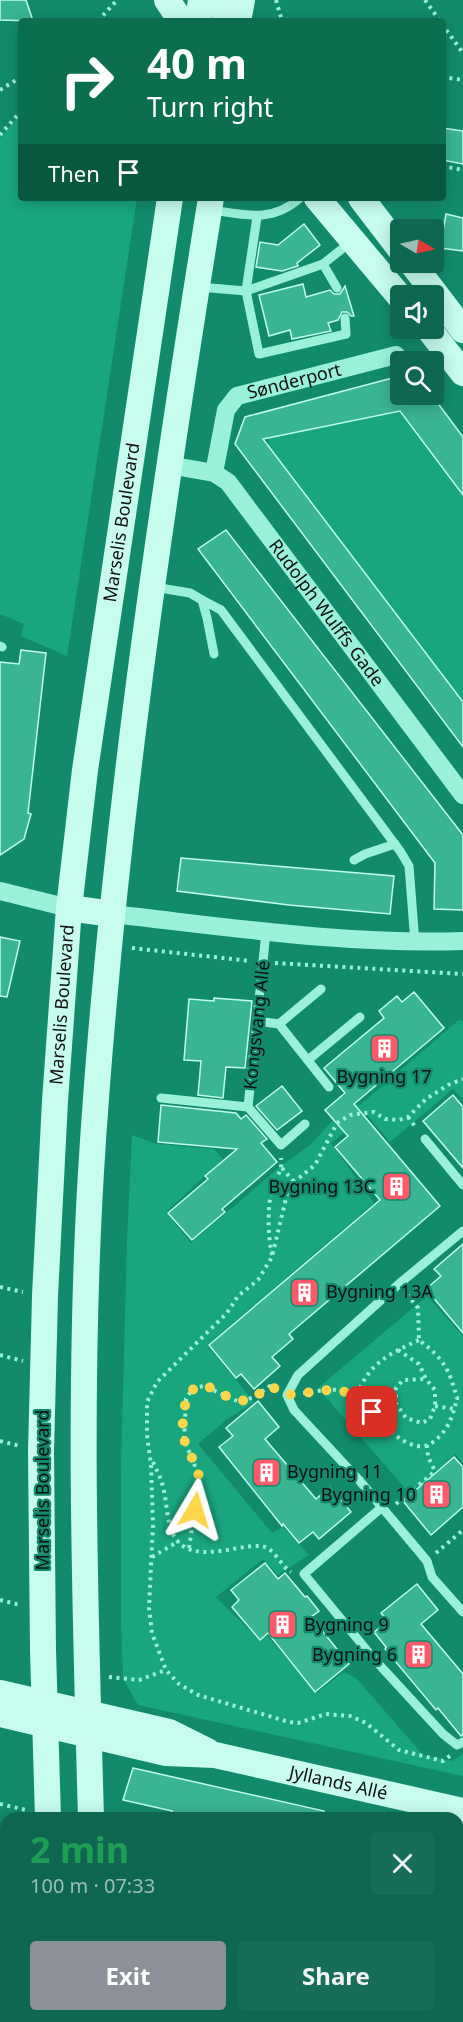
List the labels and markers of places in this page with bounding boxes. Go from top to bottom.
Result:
building icon: Bygning 17 [368,1032,400,1064]
place label: Bygning 17 [336,1064,432,1088]
building icon: Bygning 13C [380,1171,412,1203]
place label: Bygning 13C [268,1174,375,1198]
building icon: Bygning 13A [289,1276,321,1308]
place label: Bygning 13A [326,1279,433,1303]
pin [346,1386,397,1437]
building icon: Bygning 11 [250,1456,282,1488]
place label: Bygning 11 [287,1459,382,1483]
building icon: Bygning 10 [421,1479,453,1511]
place label: Bygning 10 [321,1482,416,1506]
building icon: Bygning 9 [267,1609,299,1641]
place label: Bygning 9 [304,1612,389,1636]
building icon: Bygning 6 [402,1639,434,1671]
place label: Bygning 6 [312,1642,397,1666]

